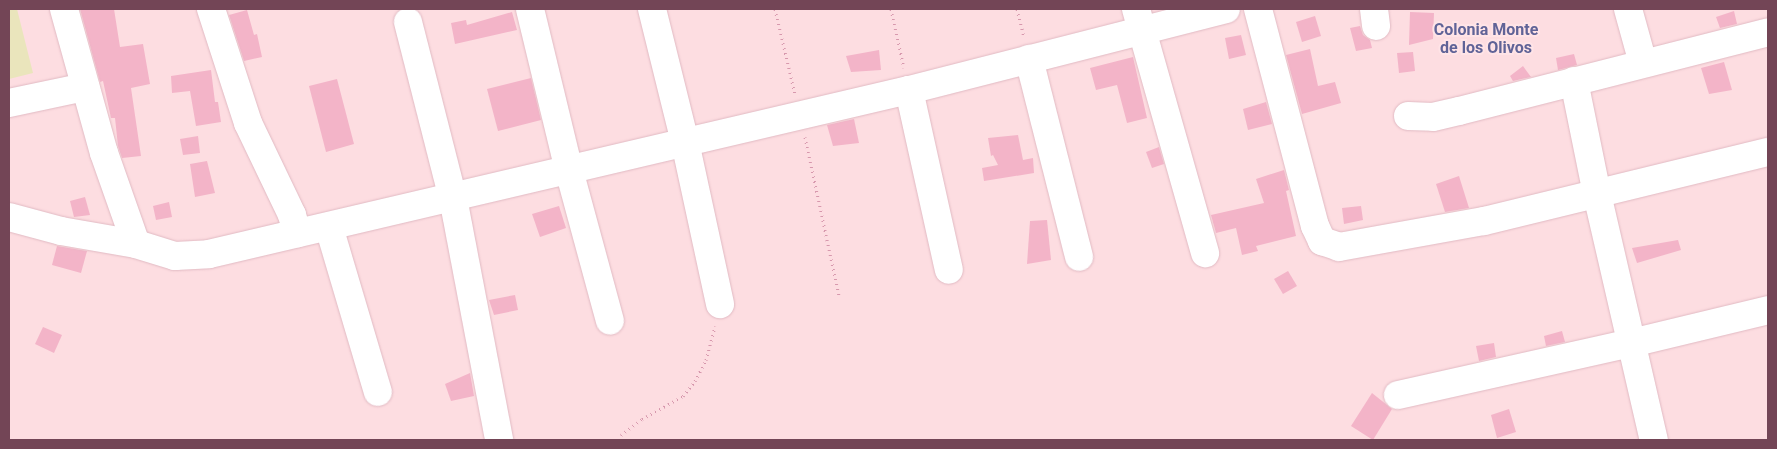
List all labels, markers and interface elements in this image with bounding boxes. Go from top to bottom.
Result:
district label: Colonia Monte de los Olivos [1434,20,1538,58]

